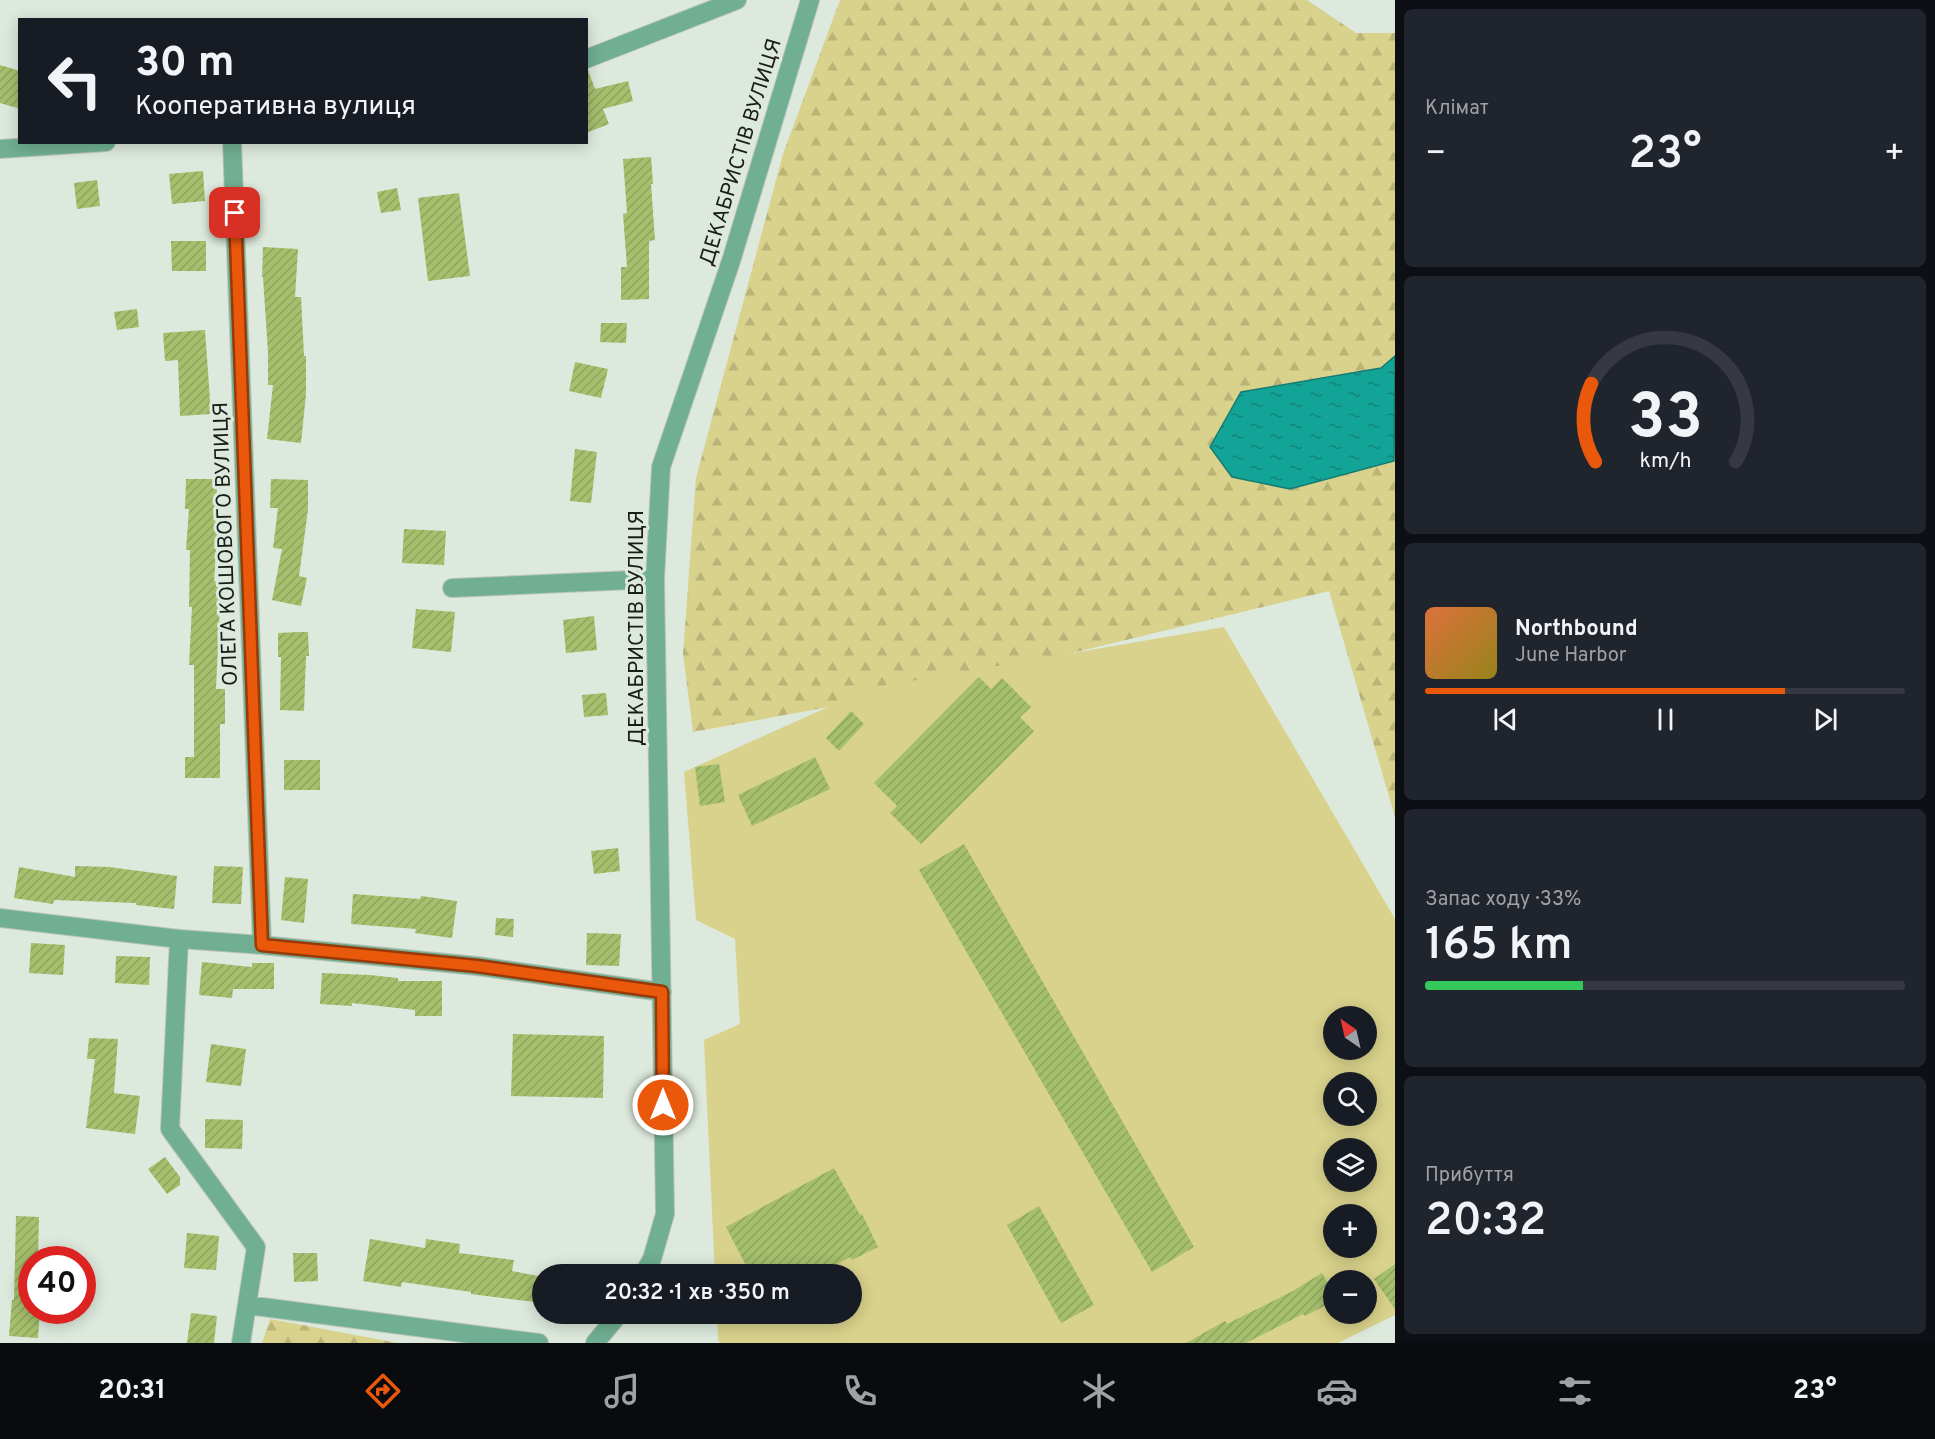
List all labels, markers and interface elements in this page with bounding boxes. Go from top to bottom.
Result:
street label: ДЕКАБРИСТІВ ВУЛИЦЯ [694,36,789,269]
text: 30 m [135,38,234,91]
icon: left [36,42,114,120]
text: Кооперативна вулиця [135,90,416,124]
text: Клімат [1425,96,1489,122]
text: 23° [1628,127,1702,184]
text: − [1425,134,1446,176]
text: + [1884,134,1905,176]
pin [209,187,260,238]
icon: arrive [218,196,251,229]
text: 33 [1628,381,1702,460]
street label: ОЛЕГА КОШОВОГО ВУЛИЦЯ [208,401,245,686]
text: km/h [1639,448,1691,475]
street label: ДЕКАБРИСТІВ ВУЛИЦЯ [624,510,651,746]
text: Northbound [1515,616,1638,643]
text: June Harbor [1515,643,1627,669]
icon: previous [1489,703,1522,736]
icon: pause [1649,703,1682,736]
icon: next [1809,703,1842,736]
text: Запас ходу · 33% [1425,887,1581,913]
text: 165 km [1425,918,1573,975]
north arrow [1323,1006,1377,1060]
map controls [1323,1006,1377,1324]
button: search [1323,1072,1377,1126]
position arrow [631,1073,695,1137]
button: layers [1323,1138,1377,1192]
text: Прибуття [1425,1163,1514,1189]
text: 20:32 [1425,1194,1546,1251]
button: + [1323,1204,1377,1258]
speed limit sign: 40 [18,1246,96,1324]
button: − [1323,1270,1377,1324]
text: 20:32 · 1 хв · 350 m [604,1280,790,1307]
icon: directions [362,1370,404,1412]
icon: music [601,1370,643,1412]
icon: phone [839,1370,881,1412]
icon: climate [1078,1370,1120,1412]
icon: car [1316,1370,1358,1412]
icon: filters [1554,1370,1596,1412]
text: 20:31 [98,1374,166,1408]
text: 23° [1793,1374,1837,1408]

